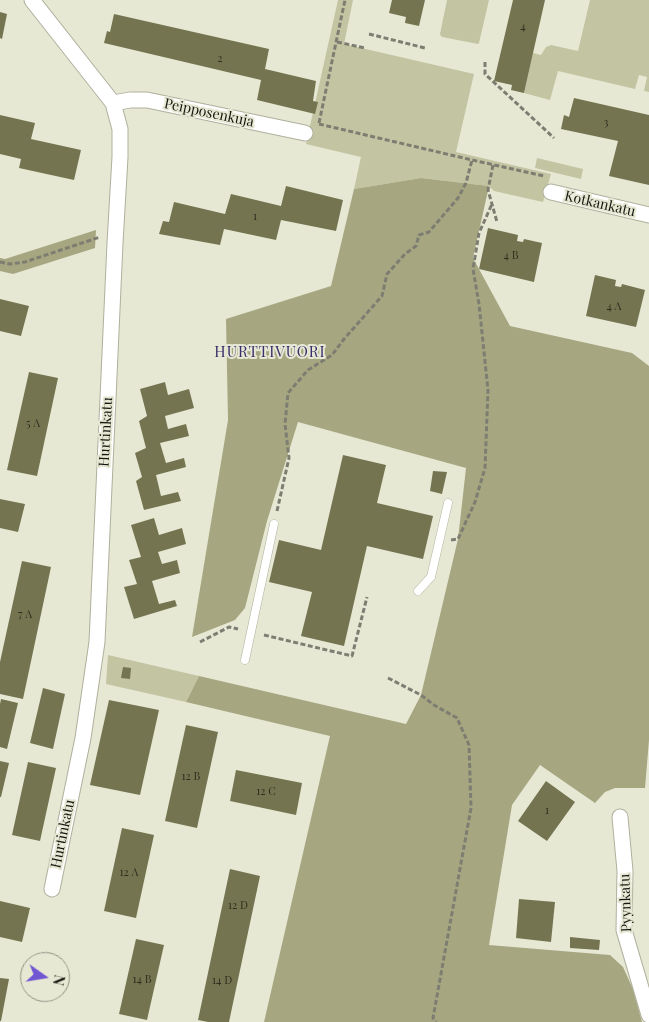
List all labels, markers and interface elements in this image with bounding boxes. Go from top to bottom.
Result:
house number: 4 [520,20,526,34]
house number: 2 [217,52,223,66]
street label: Peipposenkuja [163,95,255,131]
house number: 3 [604,116,608,130]
street label: Kotkankatu [563,188,637,220]
house number: 1 [253,210,257,224]
house number: 4 B [503,249,519,263]
house number: 4 A [606,300,622,314]
district label: HURTTIVUORI [213,343,327,361]
street label: Hurtinkatu [96,397,116,467]
house number: 5 A [26,417,40,431]
house number: 7 A [18,608,32,622]
house number: 12 B [182,770,200,784]
house number: 12 C [256,785,276,799]
street label: Hurtinkatu [48,798,78,870]
house number: 1 [545,804,549,818]
house number: 12 A [119,866,139,880]
street label: Pyynkatu [617,874,635,932]
house number: 12 D [228,899,248,913]
north arrow [20,952,70,1002]
text: N [49,973,70,987]
house number: 14 B [132,973,152,987]
house number: 14 D [212,974,232,988]

